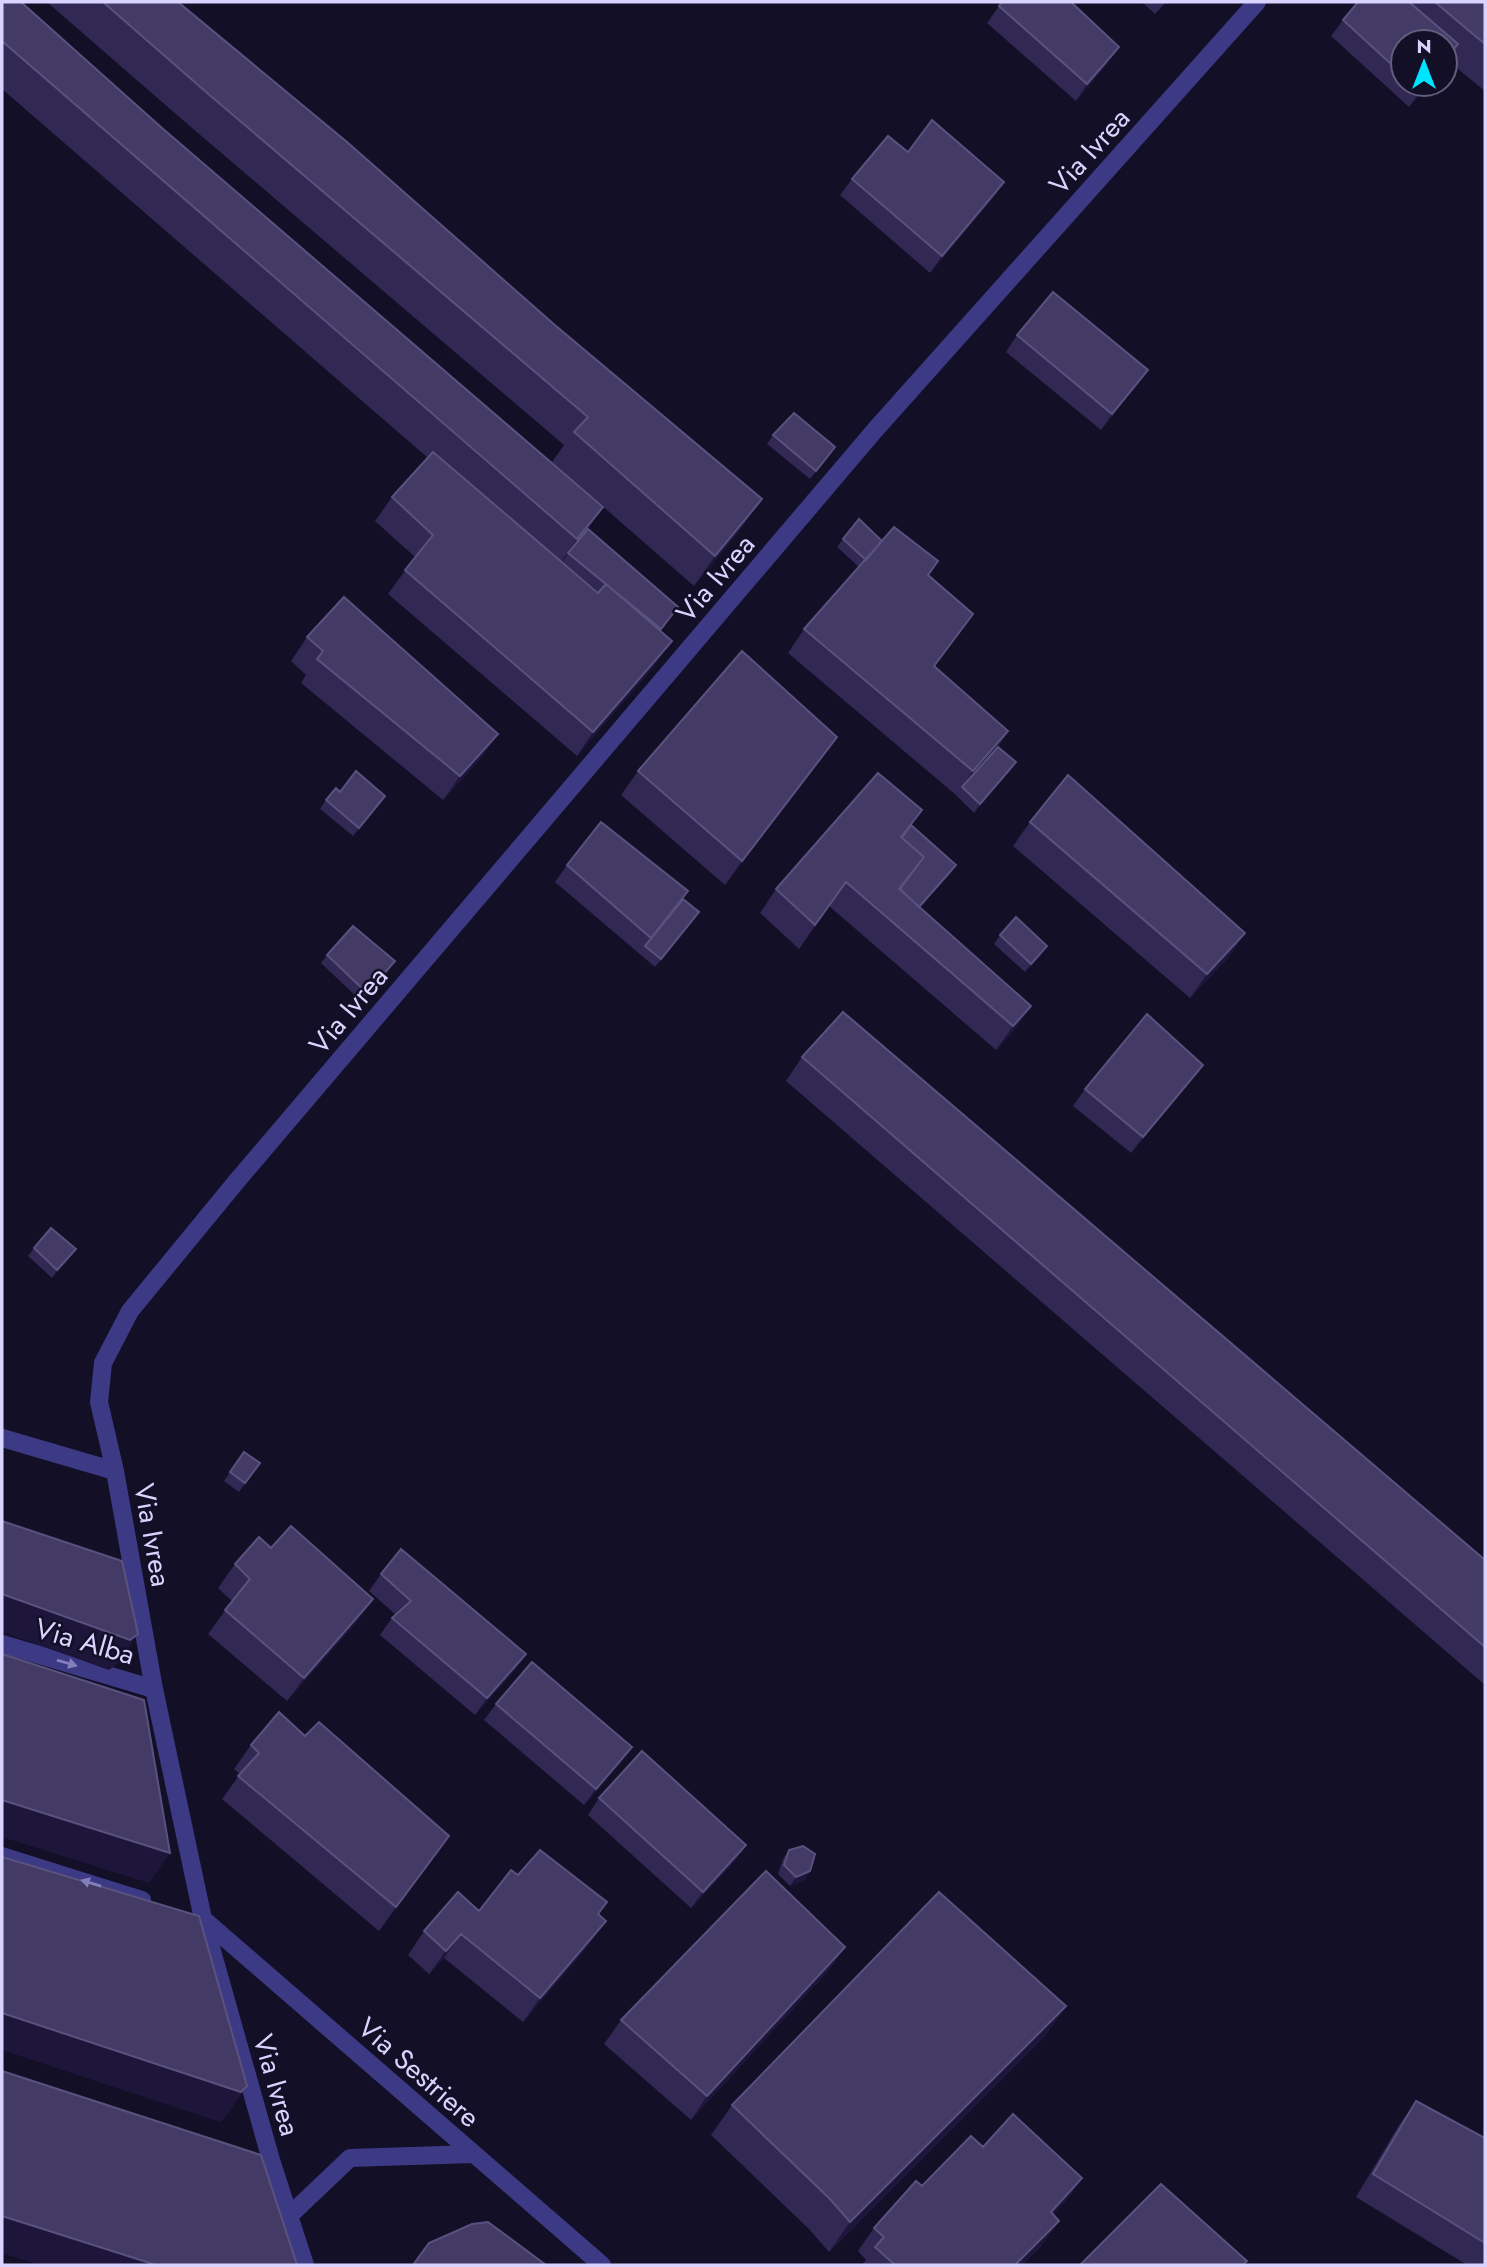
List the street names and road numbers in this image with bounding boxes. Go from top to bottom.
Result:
street label: Via Ivrea [1039,99,1139,204]
street label: Via Ivrea [666,525,764,631]
street label: Via Ivrea [299,957,397,1063]
street label: Via Ivrea [123,1480,182,1590]
street label: Via Alba [30,1608,140,1675]
street label: Via Sestriere [349,2008,489,2137]
street label: Via Ivrea [242,2030,311,2141]

